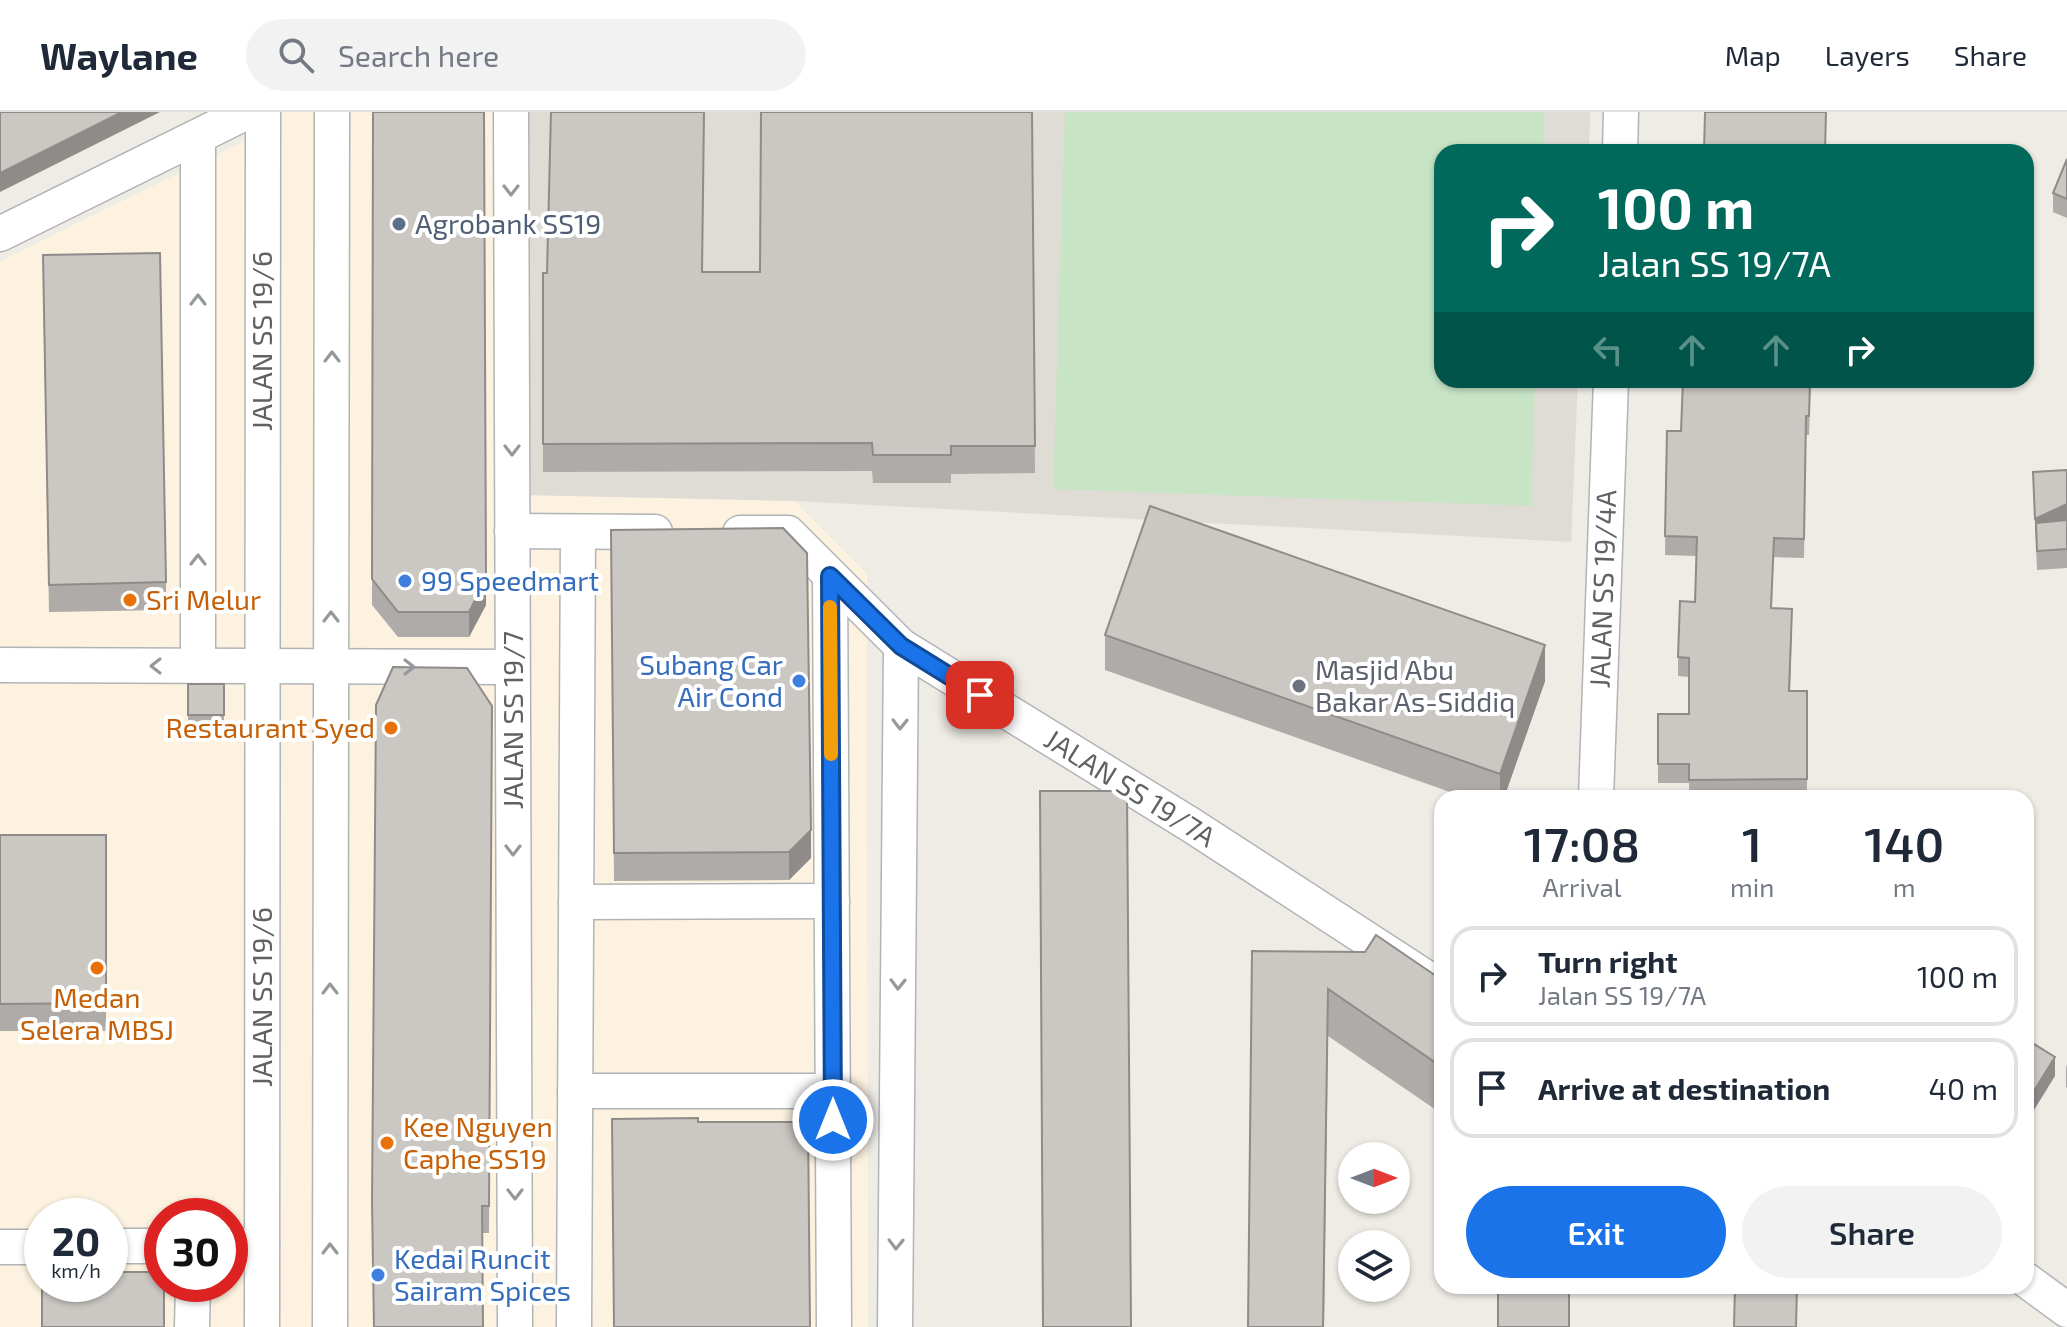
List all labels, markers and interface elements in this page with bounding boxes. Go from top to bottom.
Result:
search box [246,19,806,91]
text: Waylane [40,32,198,78]
icon: search [274,33,318,77]
text: Search here [338,37,499,73]
text: Map [1725,38,1781,72]
text: Layers [1825,38,1910,72]
text: Share [1954,38,2027,72]
text: 100 m [1598,173,1754,240]
icon: right [1466,176,1570,280]
one-way arrow [502,184,520,197]
place label: Agrobank SS19 [415,206,601,240]
marker: Agrobank SS19 [390,215,408,233]
text: Jalan SS 19/7A [1598,241,1831,284]
street label: JALAN SS 19/6 [244,251,278,431]
one-way arrow [189,293,207,306]
icon: left [1586,328,1630,372]
icon: ahead [1670,328,1714,372]
icon: ahead [1754,328,1798,372]
icon: right [1838,328,1882,372]
one-way arrow [323,350,341,363]
one-way arrow [503,444,521,457]
street label: JALAN SS 19/4A [1582,489,1622,689]
one-way arrow [189,553,207,566]
place label: 99 Speedmart [421,563,599,597]
marker: 99 Speedmart [396,572,414,590]
place label: Sri Melur [146,582,261,616]
marker: Sri Melur [121,591,139,609]
one-way arrow [322,610,340,623]
street label: JALAN SS 19/7 [495,631,529,809]
place label: Subang Car Air Cond [639,647,783,713]
place label: Masjid Abu Bakar As-Siddiq [1315,652,1515,718]
one-way arrow [149,657,162,675]
one-way arrow [403,658,416,675]
pin [946,661,1014,729]
marker: Subang Car Air Cond [790,672,808,690]
icon: arrive [958,673,1002,717]
marker: Masjid Abu Bakar As-Siddiq [1290,677,1308,695]
place label: Restaurant Syed [166,710,375,744]
one-way arrow [892,718,909,731]
marker: Restaurant Syed [382,719,400,737]
street label: JALAN SS 19/7A [1039,721,1223,853]
text: 17:08 [1524,814,1640,872]
text: 1 [1742,814,1762,872]
text: 140 [1864,814,1944,872]
one-way arrow [504,844,522,857]
text: Arrival [1542,871,1622,902]
text: min [1730,871,1774,902]
text: m [1893,871,1916,902]
street label: JALAN SS 19/6 [244,907,278,1087]
text: Turn right [1538,943,1678,979]
icon: right [1470,954,1514,998]
text: 100 m [1917,958,1998,994]
marker: Medan Selera MBSJ [88,959,106,977]
one-way arrow [889,978,907,991]
text: Jalan SS 19/7A [1538,979,1706,1010]
place label: Medan Selera MBSJ [20,980,174,1046]
one-way arrow [322,982,339,995]
icon: arrive [1470,1066,1514,1110]
text: Arrive at destination [1538,1070,1830,1106]
text: 40 m [1928,1070,1998,1106]
position arrow [791,1078,875,1162]
place label: Kee Nguyen Caphe SS19 [403,1109,553,1175]
marker: Kee Nguyen Caphe SS19 [378,1134,396,1152]
north arrow [1338,1142,1410,1214]
map controls [1338,1142,1410,1302]
button: Exit [1466,1186,1726,1278]
button: Share [1742,1186,2002,1278]
one-way arrow [506,1188,524,1201]
speed limit sign: 30 [144,1198,248,1302]
text: 20 [52,1216,100,1264]
button: layers [1338,1230,1410,1302]
one-way arrow [887,1238,905,1251]
place label: Kedai Runcit Sairam Spices [394,1241,571,1307]
one-way arrow [321,1242,339,1255]
text: km/h [51,1258,101,1282]
marker: Kedai Runcit Sairam Spices [369,1266,387,1284]

